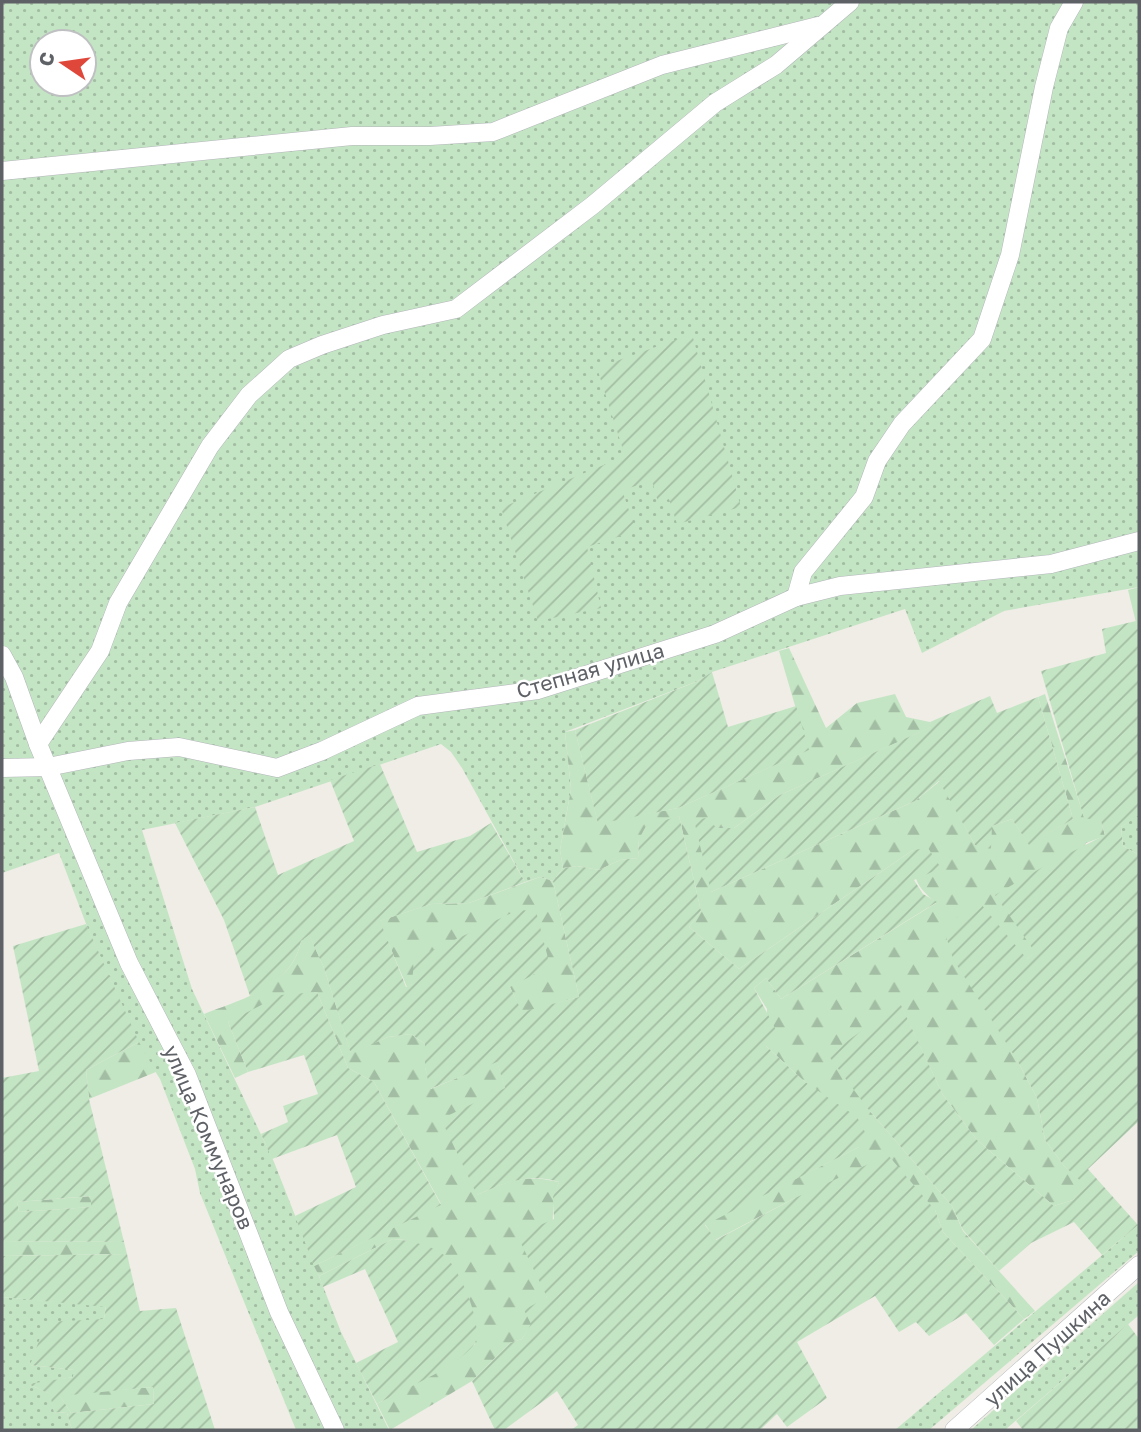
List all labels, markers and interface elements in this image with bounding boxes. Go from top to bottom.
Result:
north arrow [28,28,98,98]
text: С [33,50,59,68]
street label: Степная улица [513,636,667,704]
street label: улица Коммунаров [158,1041,260,1233]
street label: улица Пушкина [979,1285,1115,1411]

